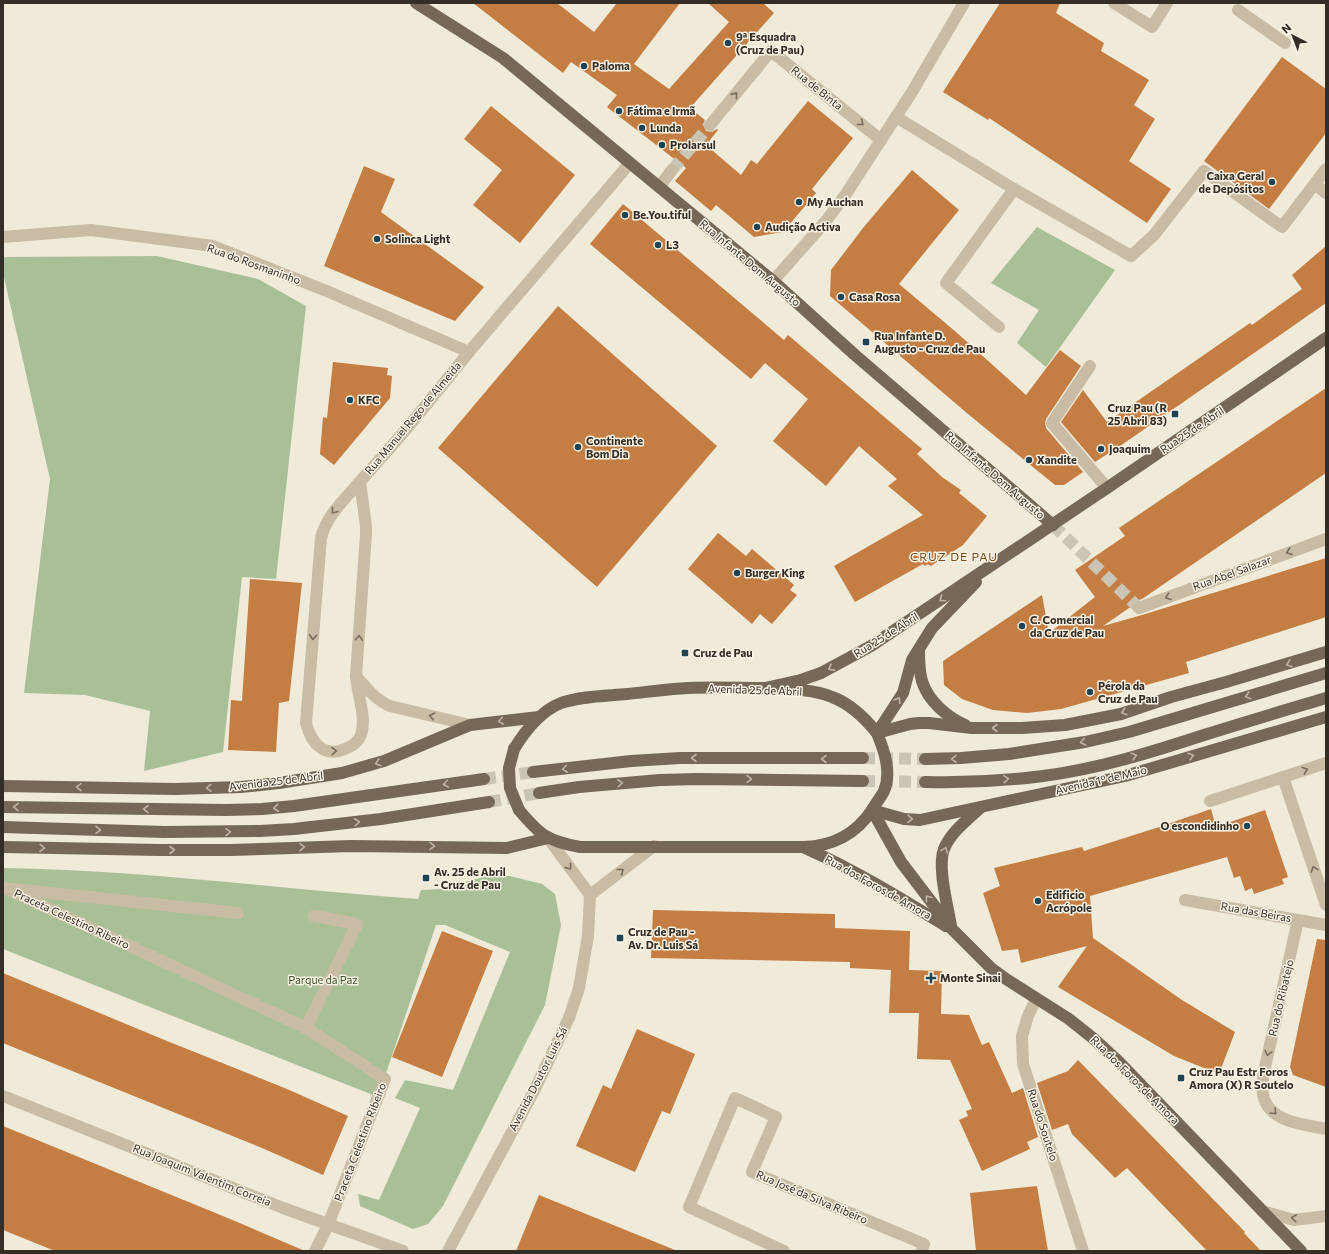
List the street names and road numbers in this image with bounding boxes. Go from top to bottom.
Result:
street label: Rua de Binta [789,63,846,112]
street label: Rua Infante Dom Augusto [697,217,804,309]
street label: Rua do Rosmaninho [206,241,303,287]
street label: Rua Manuel Rego de Almeida [362,359,464,477]
street label: Rua 25 de Abril [1157,403,1226,456]
street label: Rua Infante Dom Augusto [943,428,1048,522]
street label: Rua Abel Salazar [1191,552,1273,593]
street label: Rua 25 de Abril [851,609,921,660]
street label: Avenida 25 de Abril [707,681,803,698]
street label: Avenida 1º de Maio [1054,763,1148,796]
street label: Avenida 25 de Abril [228,768,324,793]
street label: Rua dos Foros de Amora [823,852,934,921]
street label: Praceta Celestino Ribeiro [12,886,132,951]
street label: Rua das Beiras [1220,899,1292,924]
street label: Rua do Ribatejo [1265,958,1296,1038]
street label: Avenida Doutor Luís Sá [506,1025,569,1133]
street label: Rua dos Foros de Amora [1088,1033,1182,1127]
street label: Praceta Celestino Ribeiro [331,1080,388,1203]
street label: Rua do Soutelo [1026,1087,1061,1163]
street label: Rua Joaquim Valentim Correia [131,1141,273,1209]
street label: Rua José da Silva Ribeiro [754,1167,870,1227]

